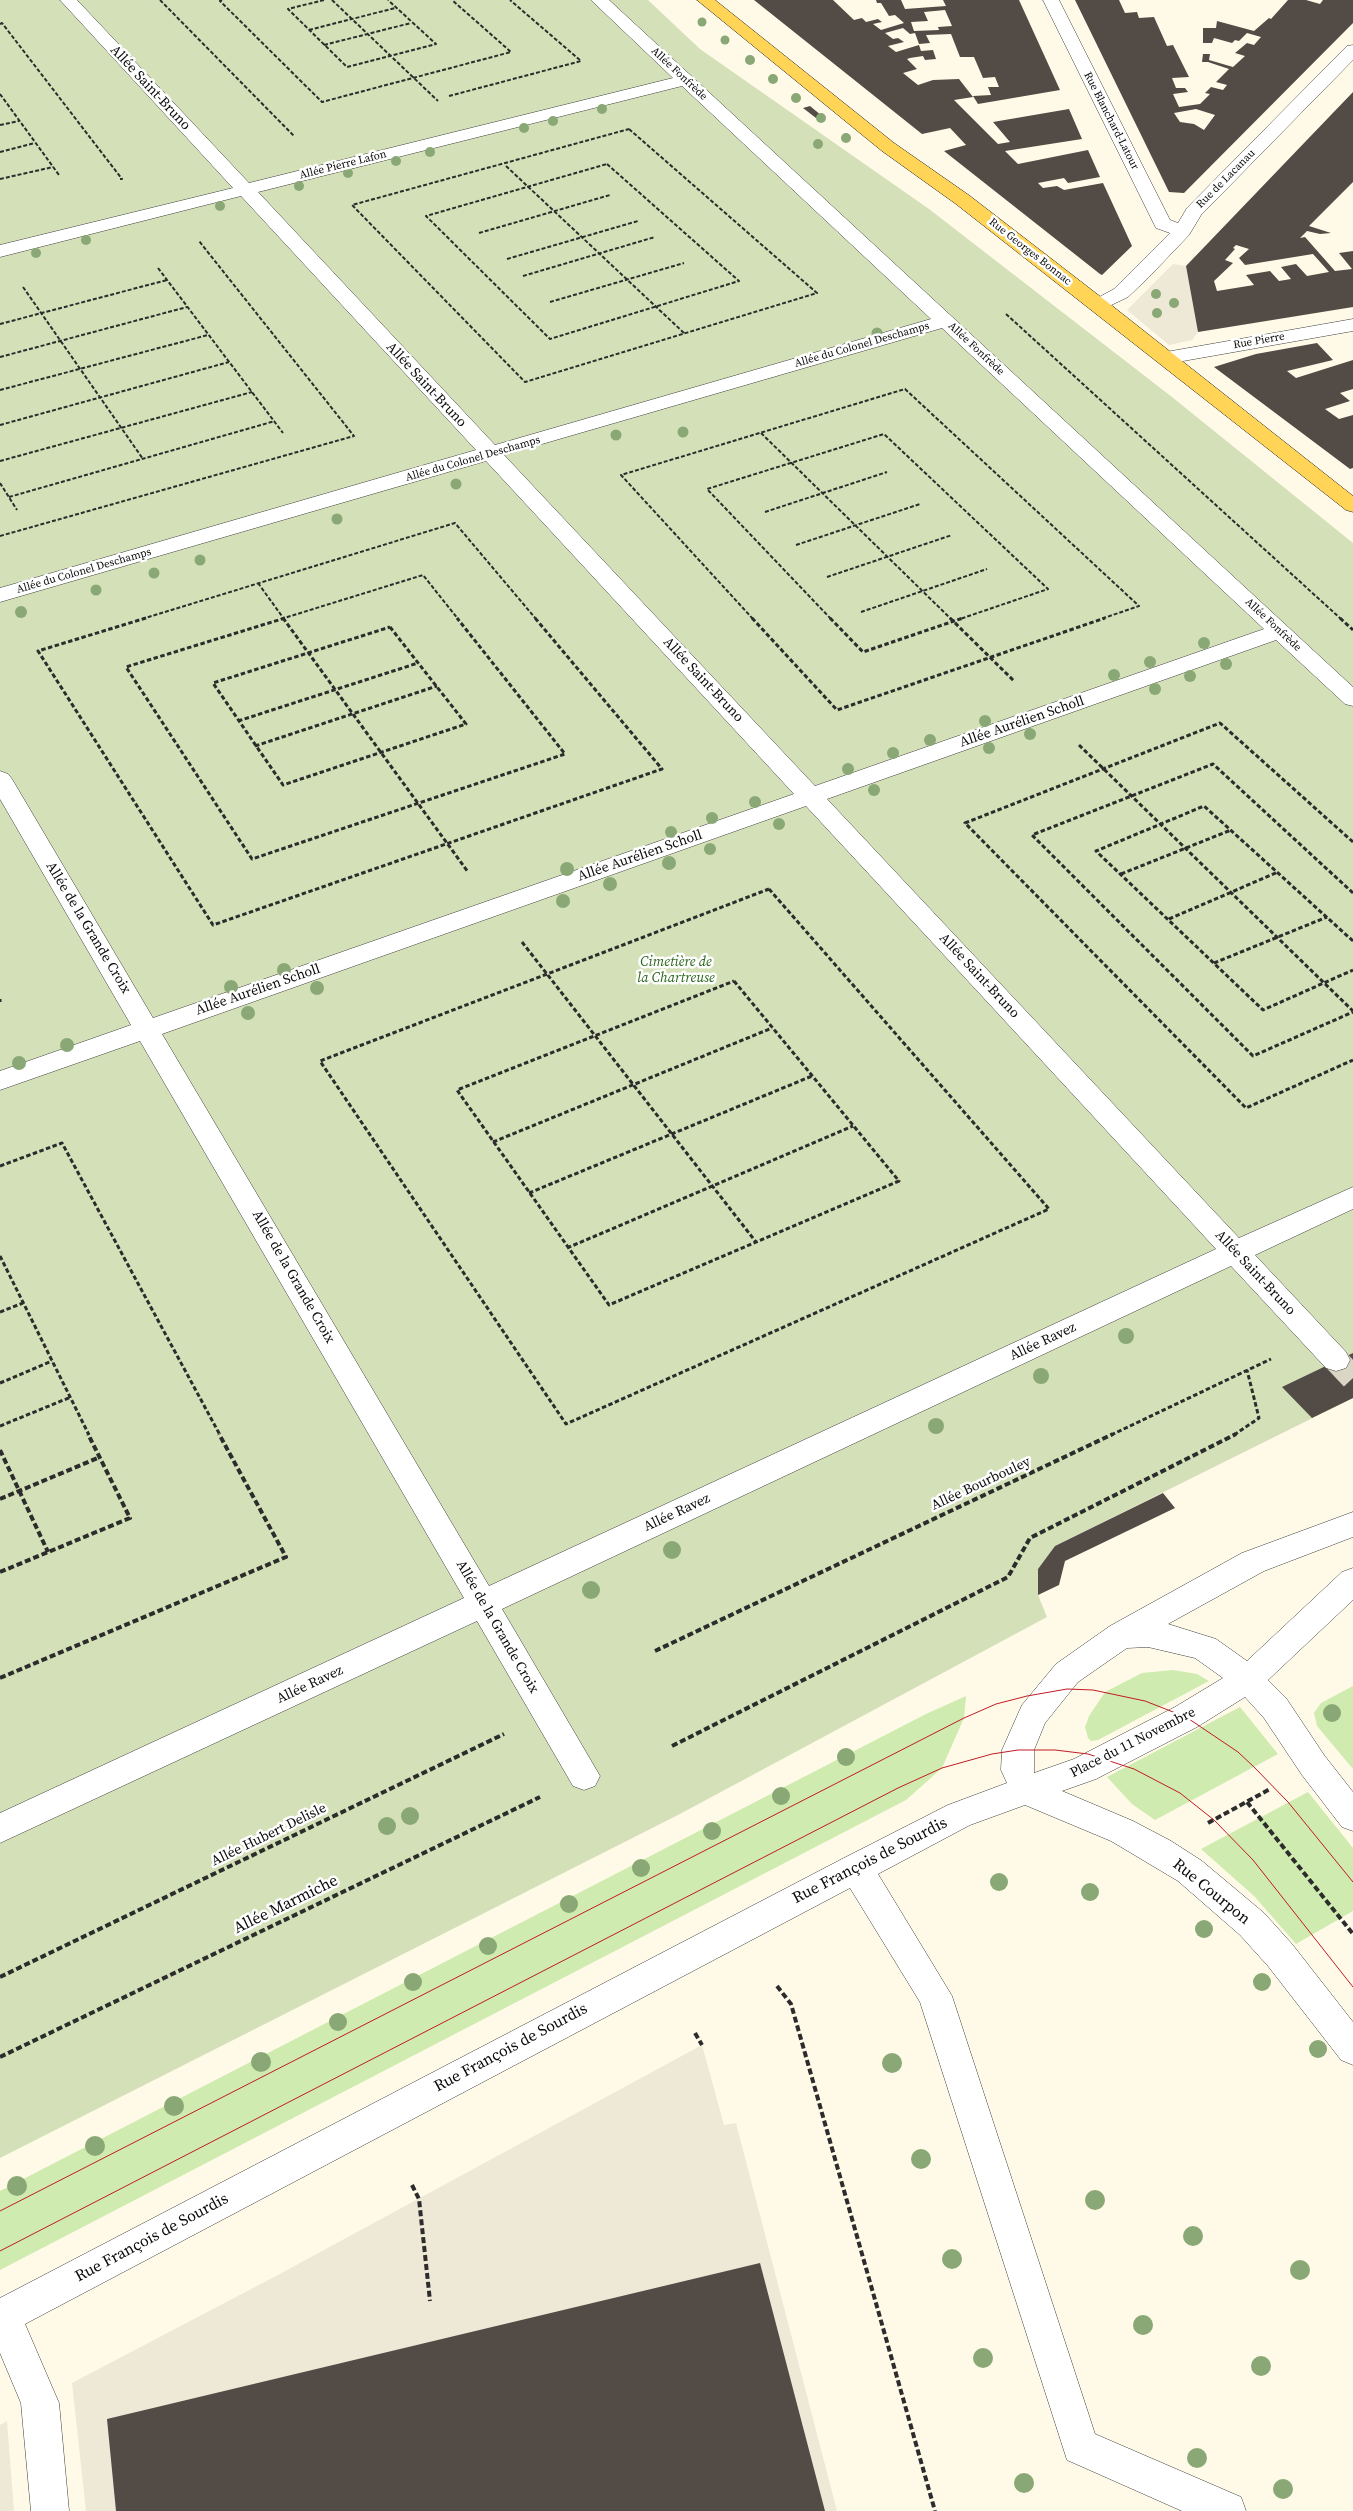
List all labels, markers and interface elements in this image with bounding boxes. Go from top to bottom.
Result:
street label: Allée Saint-Bruno [106,42,194,134]
street label: Allée Fonfrède [648,45,710,103]
street label: Rue Blanchard-Latour [1081,70,1141,172]
street label: Rue de Lacanau [1194,147,1258,211]
street label: Allée Pierre Lafon [298,148,388,182]
street label: Rue Georges Bonnac [986,216,1074,288]
street label: Allée du Colonel Deschamps [793,319,931,371]
street label: Allée Fonfrède [945,320,1007,378]
street label: Rue Pierre [1232,330,1286,352]
street label: Allée Saint-Bruno [382,339,470,431]
street label: Allée du Colonel Deschamps [404,433,542,485]
street label: Allée du Colonel Deschamps [15,545,153,597]
street label: Allée Fonfrède [1242,596,1304,654]
street label: Allée Saint-Bruno [659,634,747,726]
street label: Allée Aurélien Scholl [958,693,1086,751]
street label: Allée Aurélien Scholl [576,827,704,885]
street label: Allée de la Grande Croix [42,859,134,997]
street label: Allée Saint-Bruno [935,930,1023,1022]
park label: Cimetière de la Chartreuse [637,954,715,986]
street label: Allée Aurélien Scholl [194,961,322,1019]
street label: Allée de la Grande Croix [248,1207,338,1347]
street label: Allée Saint-Bruno [1211,1227,1299,1319]
street label: Allée Ravez [1007,1319,1079,1365]
street label: Allée Bourbouley [929,1454,1033,1514]
street label: Allée Ravez [641,1490,713,1536]
street label: Allée de la Grande Croix [452,1557,542,1697]
street label: Allée Ravez [274,1662,346,1708]
street label: Place du 11 Novembre [1067,1704,1199,1782]
street label: Allée Hubert Delisle [209,1800,329,1870]
street label: Rue François de Sourdis [789,1814,951,1908]
street label: Rue Courpon [1168,1855,1254,1929]
street label: Allée Marmiche [231,1871,341,1939]
street label: Rue François de Sourdis [431,1999,591,2097]
street label: Rue François de Sourdis [72,2189,232,2287]

